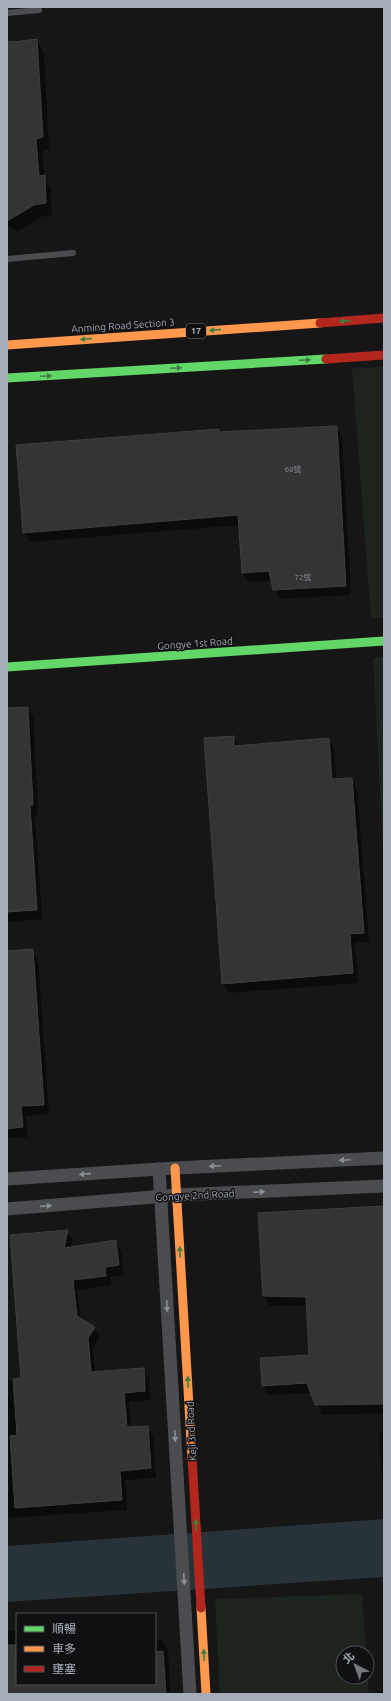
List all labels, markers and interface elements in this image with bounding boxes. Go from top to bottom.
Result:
street label: Anming Road Section 3 [71,316,175,335]
one-way arrow [339,317,351,324]
road number: 17 [186,324,206,338]
one-way arrow [209,326,221,333]
one-way arrow [80,335,92,342]
one-way arrow [299,357,312,363]
one-way arrow [170,364,182,371]
one-way arrow [40,372,52,379]
house number: 68號 [284,465,302,474]
house number: 72號 [294,573,312,582]
street label: Gongye 1st Road [157,635,233,652]
one-way arrow [339,1156,351,1163]
one-way arrow [209,1163,221,1170]
one-way arrow [79,1171,91,1178]
street label: Gongye 2nd Road [155,1188,235,1203]
one-way arrow [253,1188,265,1195]
one-way arrow [40,1202,52,1209]
one-way arrow [177,1245,183,1258]
one-way arrow [164,1300,171,1312]
one-way arrow [184,1376,191,1388]
street label: Keji 3rd Road [184,1401,199,1461]
one-way arrow [171,1430,178,1442]
one-way arrow [193,1519,200,1531]
one-way arrow [180,1573,187,1585]
legend [16,1613,156,1685]
text: 順暢 [52,1622,76,1635]
text: 車多 [52,1642,76,1655]
north arrow [335,1645,375,1685]
one-way arrow [200,1649,207,1661]
text: 北 [340,1649,356,1666]
text: 壅塞 [52,1662,76,1675]

